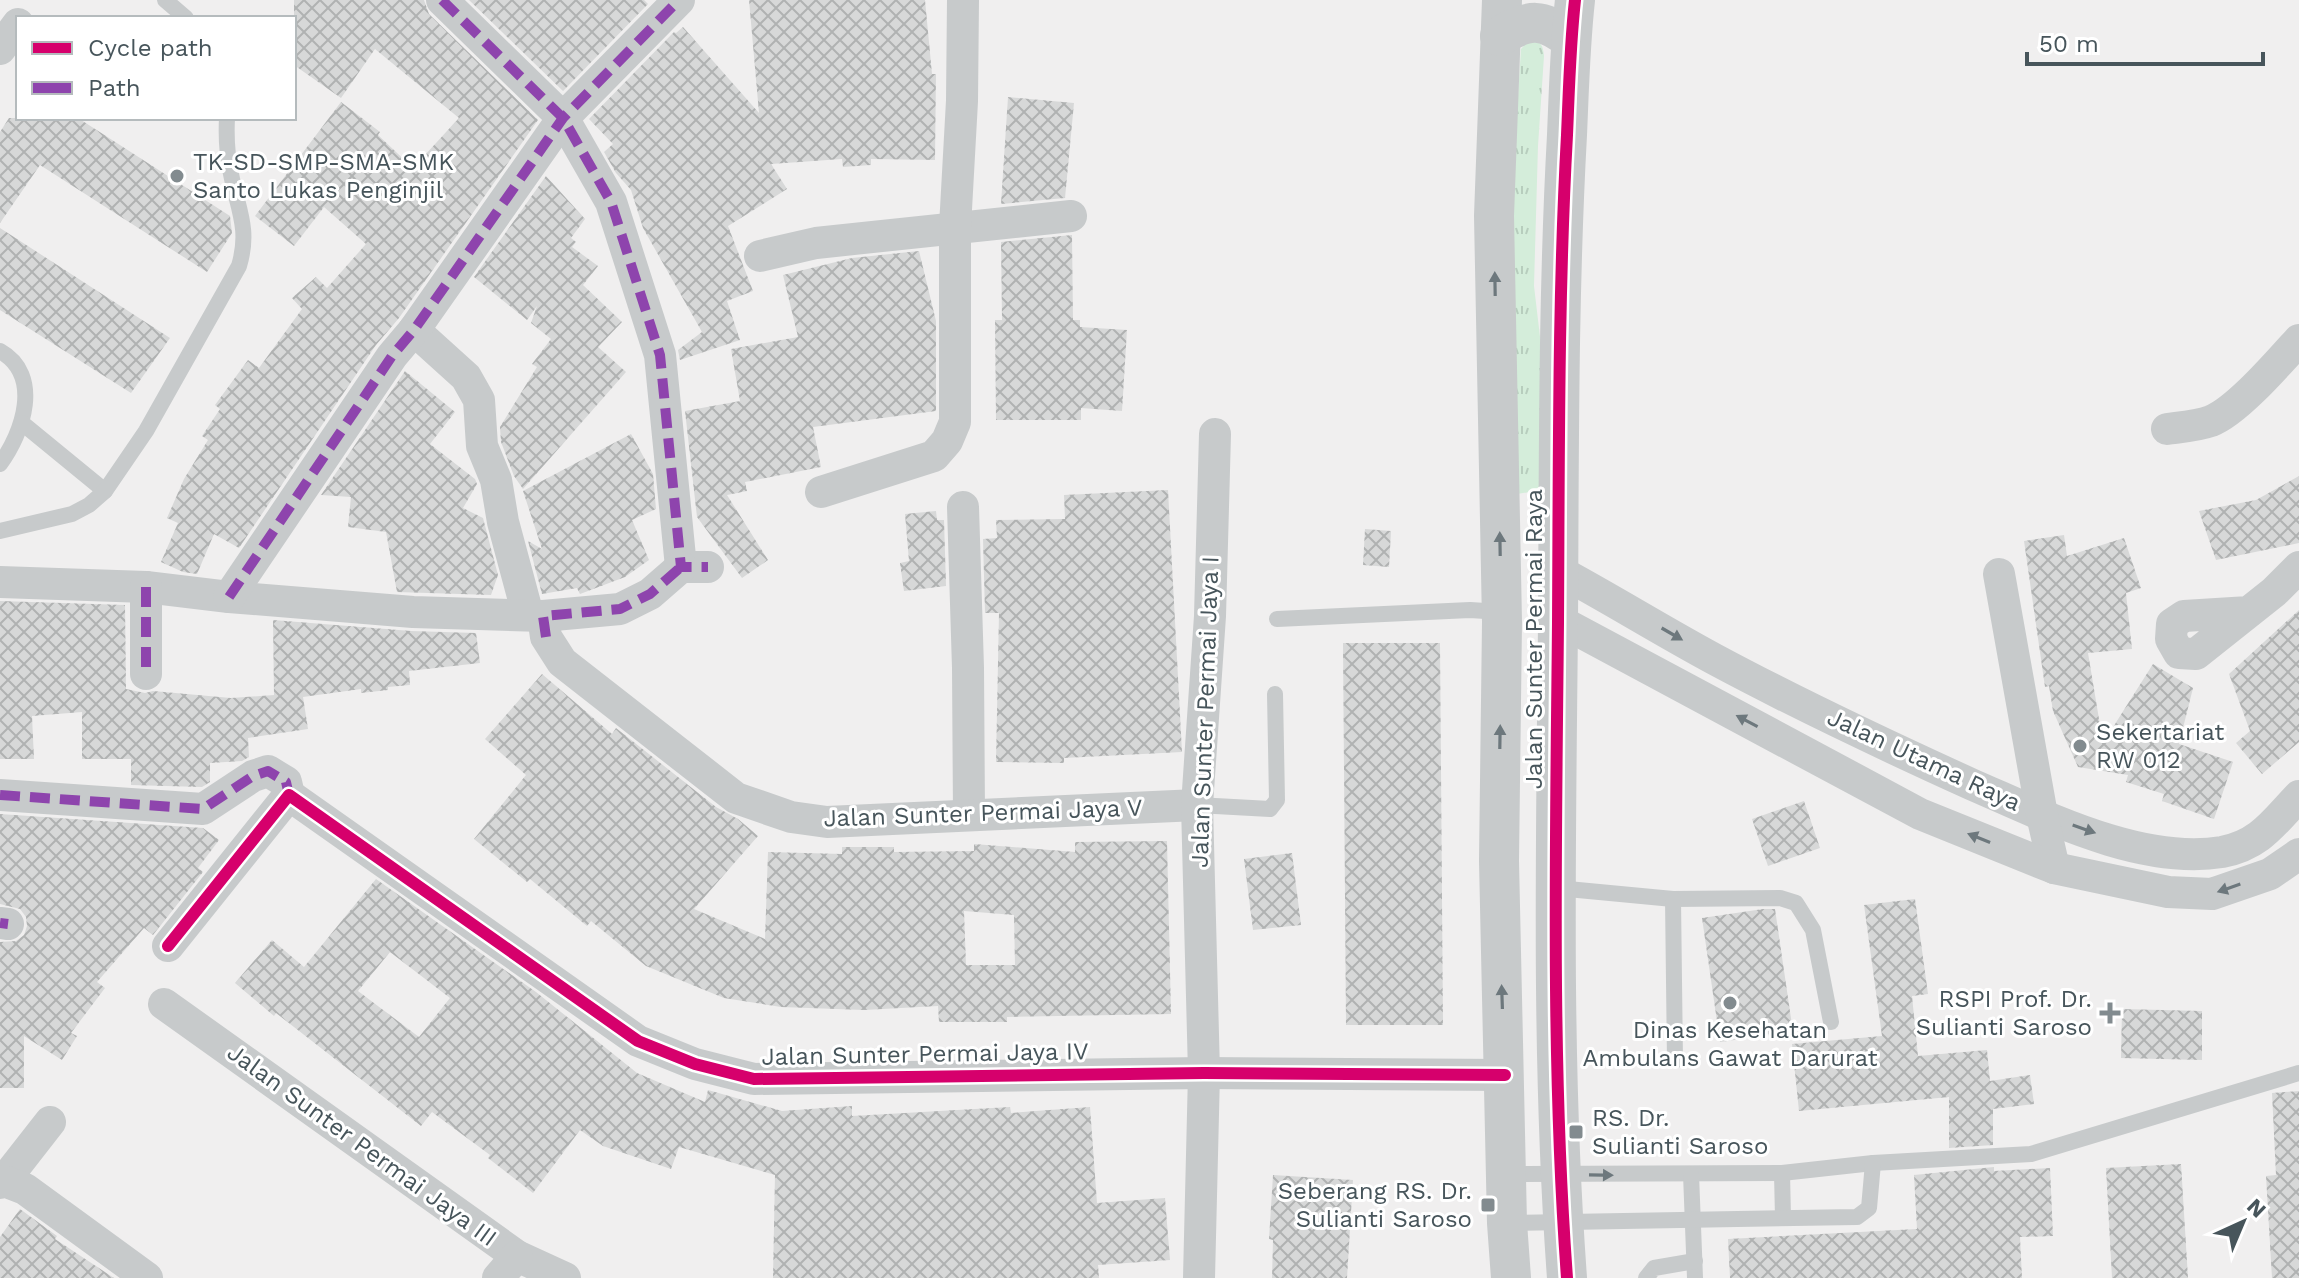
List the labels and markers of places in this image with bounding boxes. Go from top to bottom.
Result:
place label: TK-SD-SMP-SMA-SMK Santo Lukas Penginjil [193,148,454,204]
marker: TK-SD-SMP-SMA-SMK Santo Lukas Penginjil [168,167,186,185]
place label: Sekertariat RW 012 [2096,718,2224,774]
marker: Sekertariat RW 012 [2071,737,2089,755]
place label: RSPI Prof. Dr. Sulianti Saroso [1916,985,2092,1041]
marker: Dinas Kesehatan Ambulans Gawat Darurat [1721,994,1739,1012]
marker: RSPI Prof. Dr. Sulianti Saroso [2099,1002,2121,1024]
place label: Dinas Kesehatan Ambulans Gawat Darurat [1582,1016,1878,1072]
place label: RS. Dr. Sulianti Saroso [1592,1104,1768,1160]
marker: RS. Dr. Sulianti Saroso [1567,1123,1585,1141]
place label: Seberang RS. Dr. Sulianti Saroso [1278,1177,1472,1233]
marker: Seberang RS. Dr. Sulianti Saroso [1479,1196,1497,1214]

